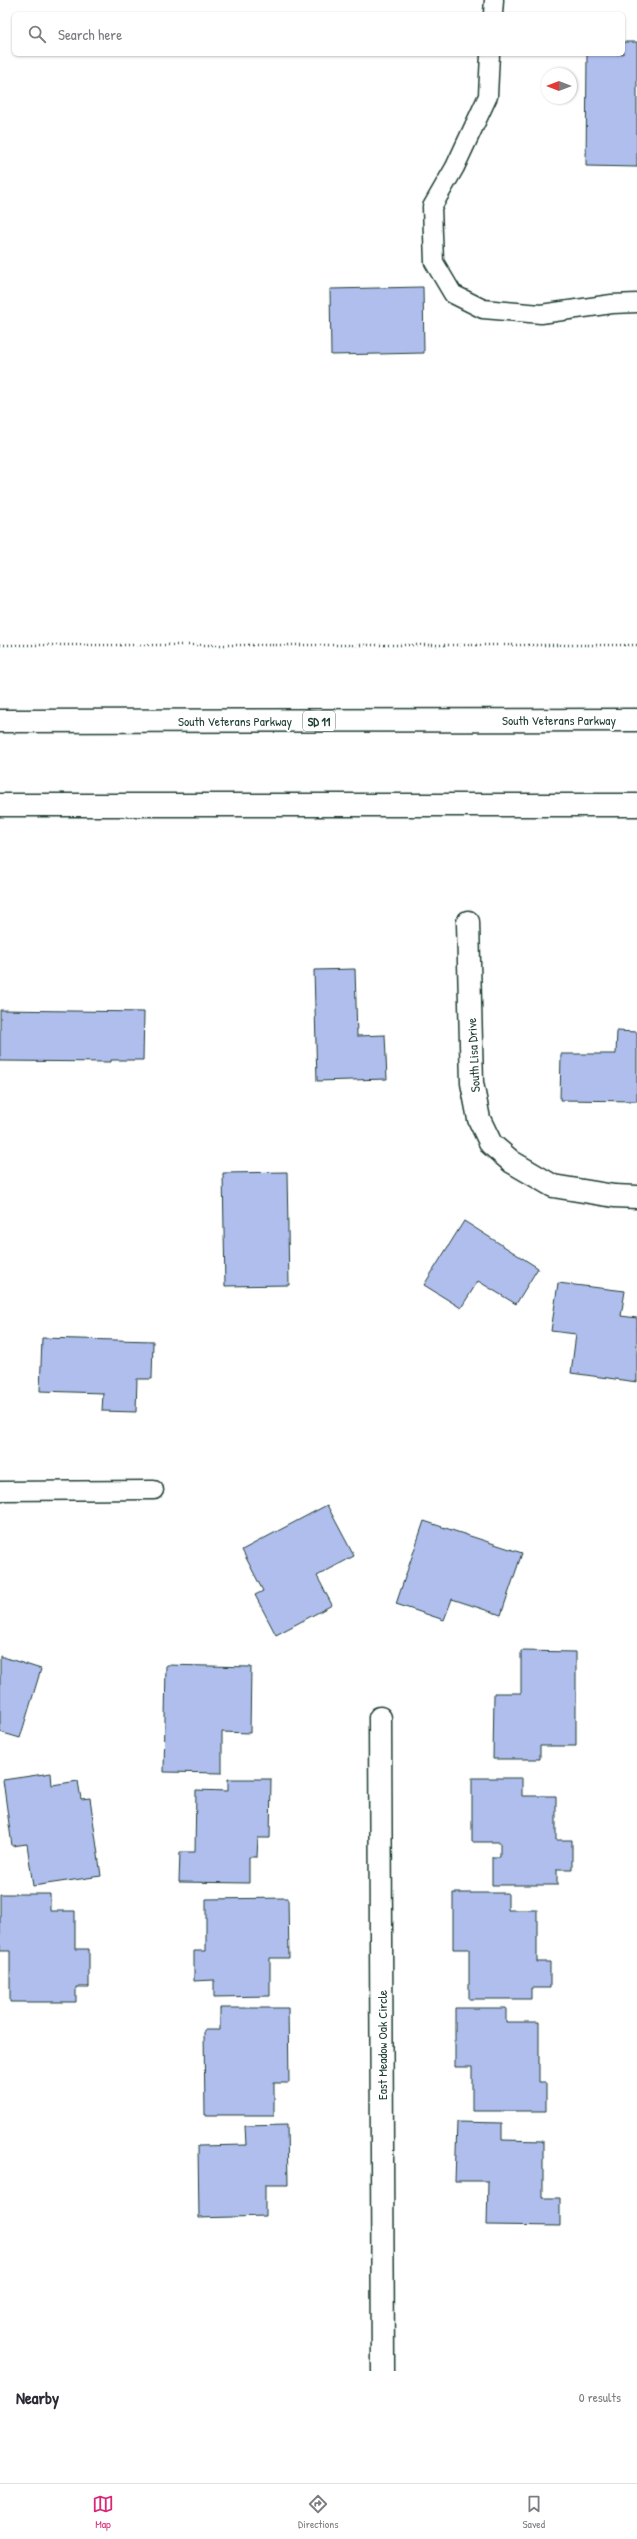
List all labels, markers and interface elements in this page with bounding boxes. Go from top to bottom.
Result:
search box [12,12,625,56]
icon: search [26,23,48,45]
text: Search here [58,24,122,45]
north arrow [541,68,577,104]
road number: SD 11 [303,711,335,731]
street label: South Veterans Parkway [502,711,616,729]
street label: South Veterans Parkway [178,712,292,730]
street label: South Lisa Drive [462,1017,484,1093]
street label: East Meadow Oak Circle [373,1990,391,2100]
text: Nearby [16,2386,59,2409]
text: 0 results [579,2388,621,2406]
tab: Map [92,2493,114,2531]
tab: Directions [298,2493,339,2531]
tab: Saved [523,2493,545,2531]

